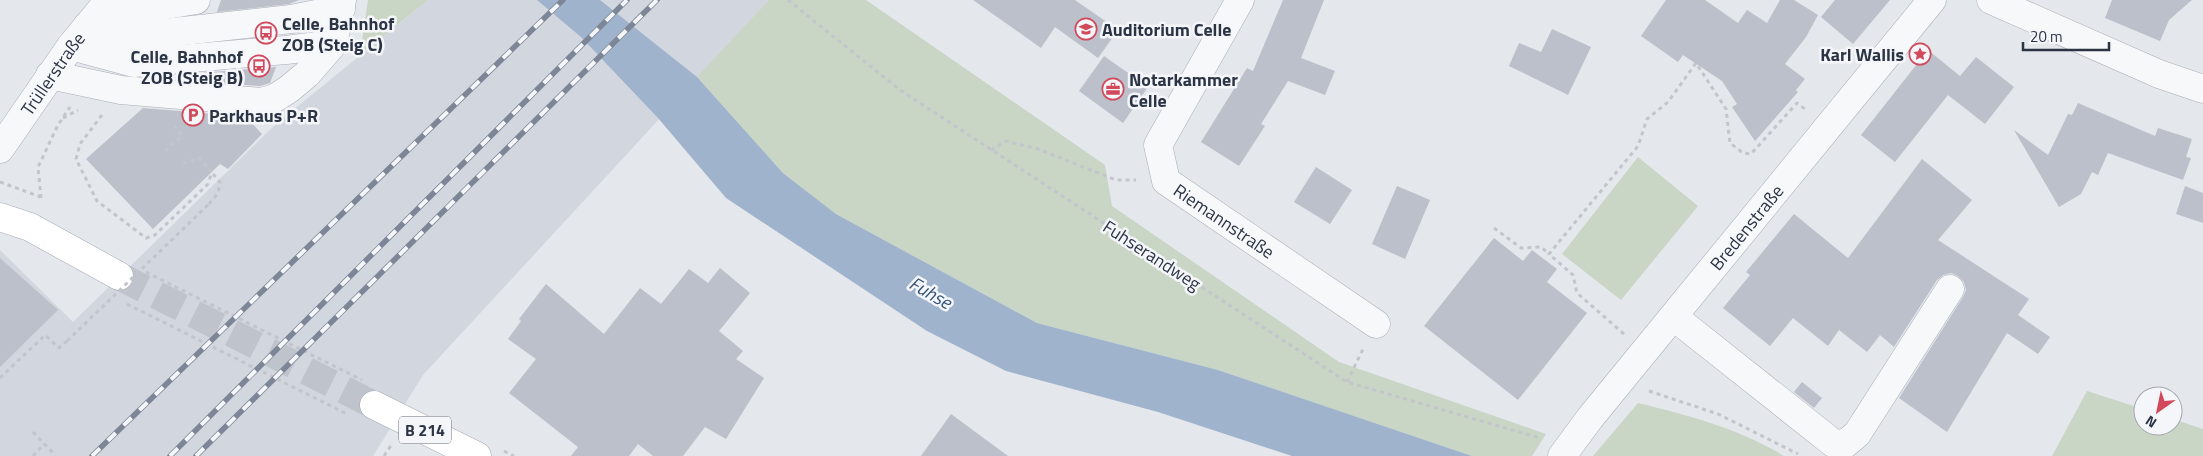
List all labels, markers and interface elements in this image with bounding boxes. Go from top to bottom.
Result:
place label: Celle, Bahnhof ZOB (Steig C) [282,10,395,58]
place label: Auditorium Celle [1102,16,1232,43]
school or university icon: Auditorium Celle [1074,17,1098,41]
scale bar [2023,20,2109,52]
bus stop icon: Celle, Bahnhof ZOB (Steig C) [254,21,278,45]
text: 20 m [2030,25,2063,48]
street label: Trüllerstraße [14,26,91,121]
place label: Karl Wallis [1820,41,1904,68]
place icon: Karl Wallis [1908,42,1932,66]
place label: Celle, Bahnhof ZOB (Steig B) [131,43,244,91]
bus stop icon: Celle, Bahnhof ZOB (Steig B) [247,54,271,78]
place label: Notarkammer Celle [1129,66,1238,114]
office icon: Notarkammer Celle [1101,77,1125,101]
place label: Parkhaus P+R [209,102,318,129]
parking icon: Parkhaus P+R [181,103,205,127]
street label: Riemannstraße [1168,177,1280,265]
street label: Bredenstraße [1703,178,1790,276]
street label: Fuhserandweg [1098,213,1206,297]
water label: Fuhse [904,268,959,316]
north arrow [2133,386,2183,436]
text: N [2141,411,2160,434]
road number: B 214 [399,416,451,444]

